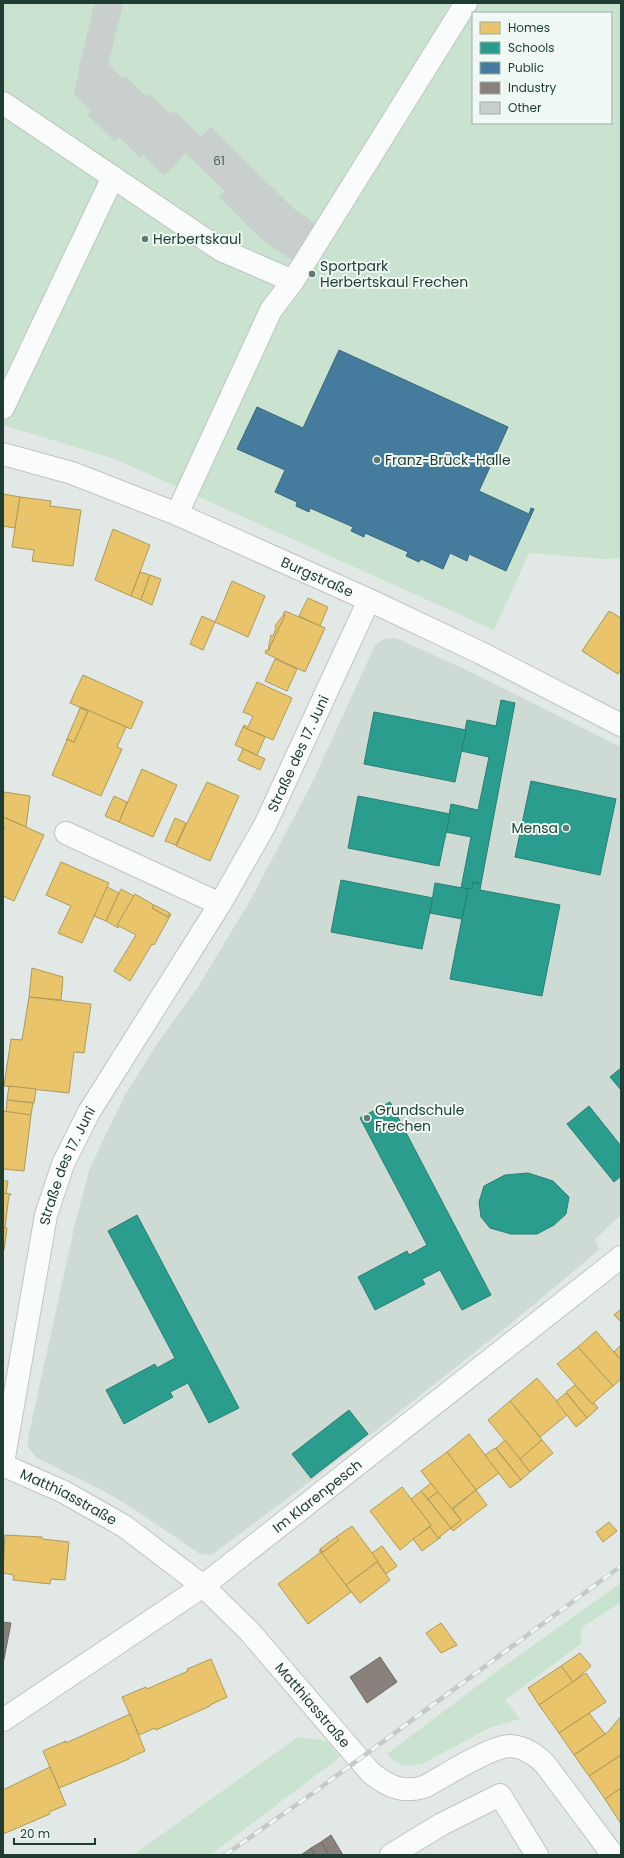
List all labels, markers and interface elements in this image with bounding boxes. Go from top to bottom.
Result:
legend [472,12,612,124]
text: Homes [508,19,550,36]
text: Schools [508,39,555,56]
text: Public [508,59,544,76]
text: Industry [508,79,557,96]
text: Other [508,99,542,116]
house number: 61 [213,152,225,169]
place label: Herbertskaul [153,229,241,249]
marker: Herbertskaul [140,234,150,244]
place label: Sportpark Herbertskaul Frechen [320,256,468,292]
marker: Sportpark Herbertskaul Frechen [307,269,317,279]
place label: Franz-Brück-Halle [385,450,511,470]
marker: Franz-Brück-Halle [372,455,382,465]
street label: Burgstraße [278,552,357,602]
street label: Straße des 17. Juni [262,692,334,815]
place label: Mensa [512,818,558,838]
marker: Mensa [561,823,571,833]
place label: Grundschule Frechen [375,1100,465,1136]
street label: Straße des 17. Juni [34,1103,100,1227]
marker: Grundschule Frechen [362,1113,372,1123]
street label: Im Klarenpesch [268,1455,366,1538]
street label: Matthiasstraße [17,1464,121,1530]
street label: Matthiasstraße [270,1658,355,1752]
scale bar [14,1820,95,1846]
text: 20 m [20,1825,50,1842]

